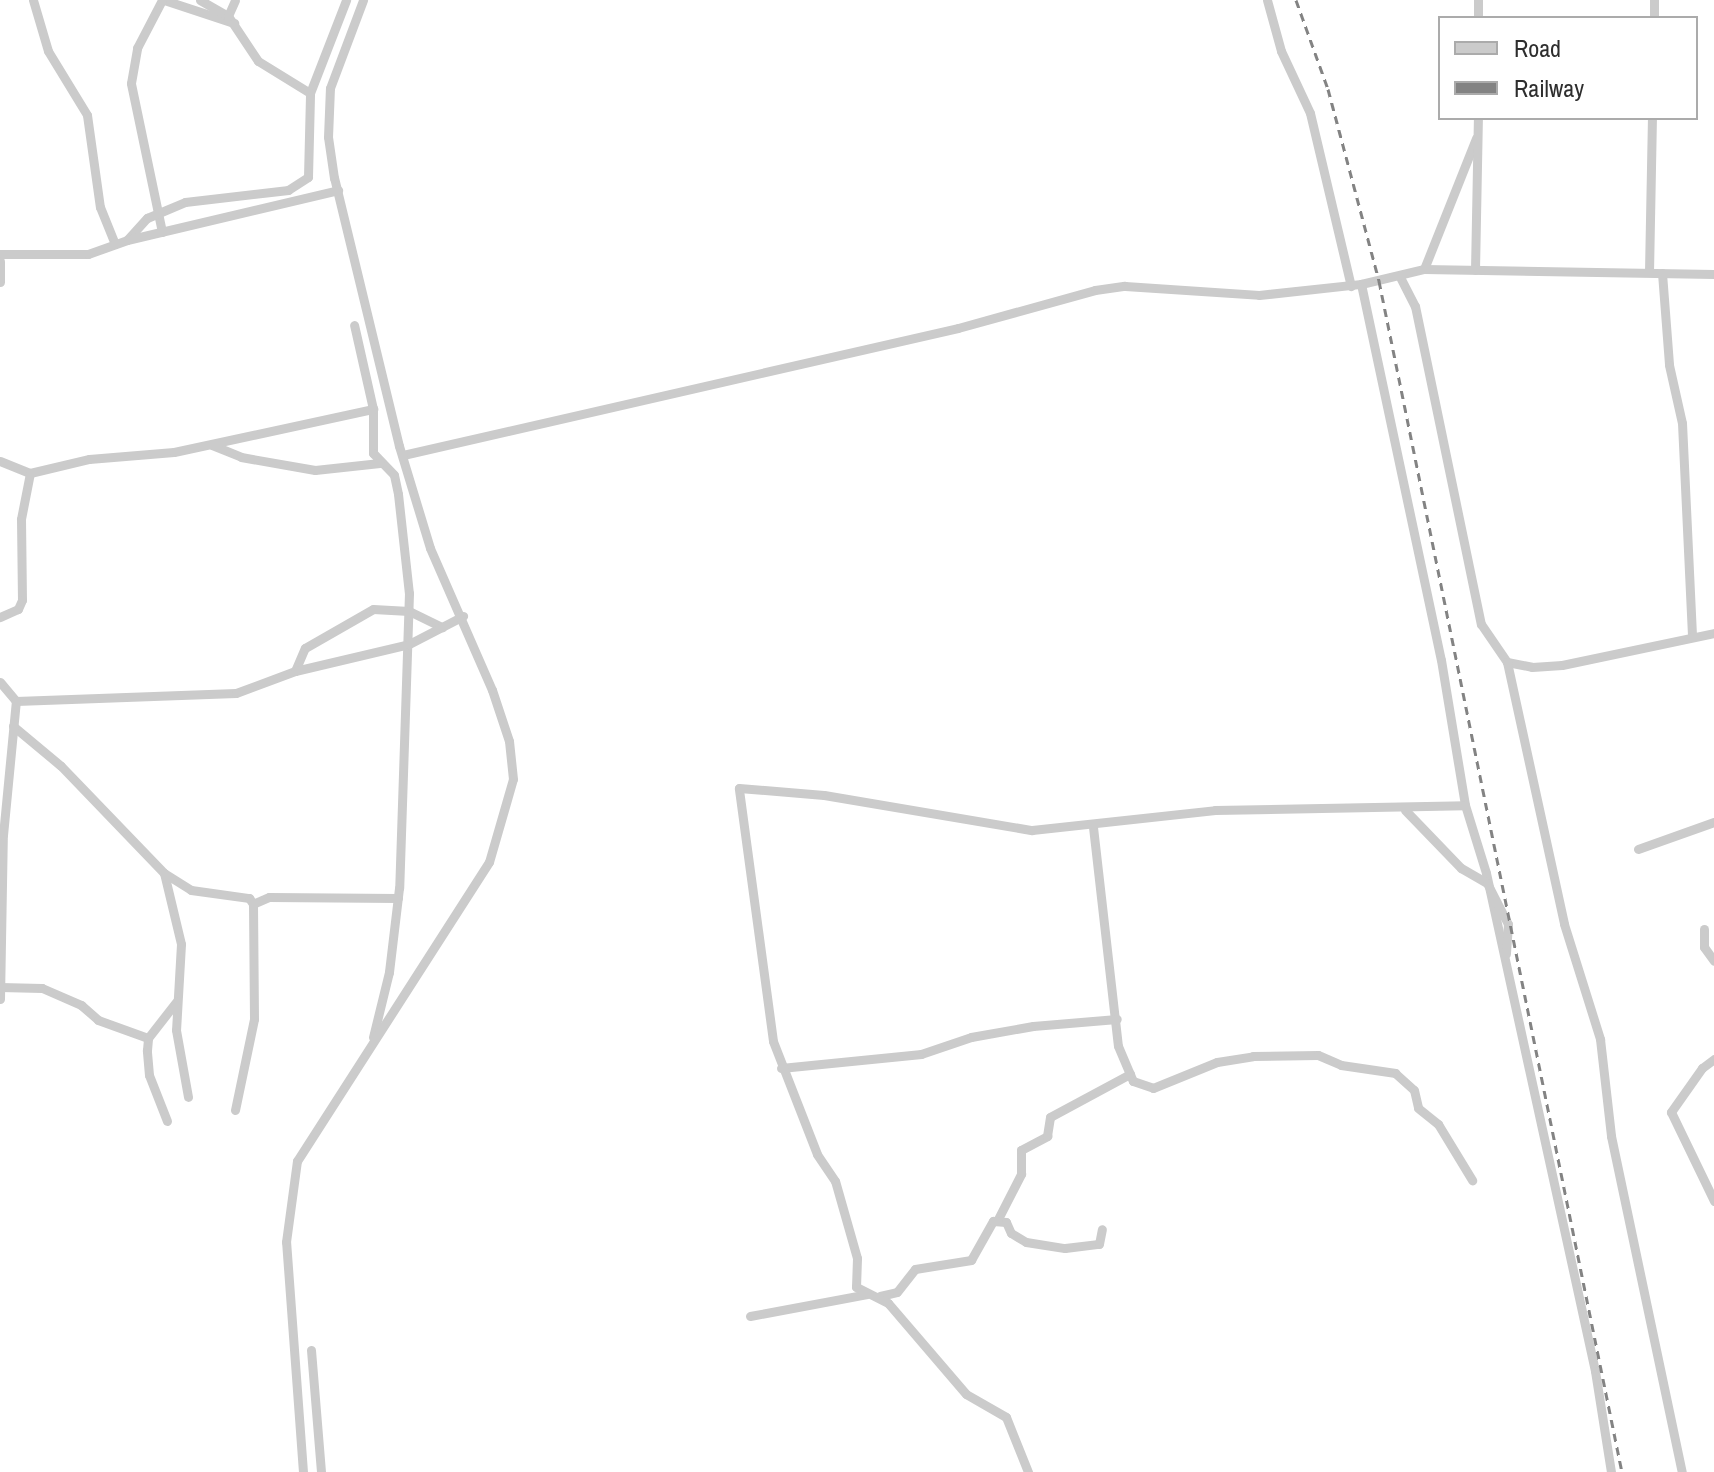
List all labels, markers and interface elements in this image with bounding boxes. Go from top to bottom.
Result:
legend [1438,16,1698,120]
text: Road [1514,32,1561,64]
text: Railway [1514,72,1584,104]

